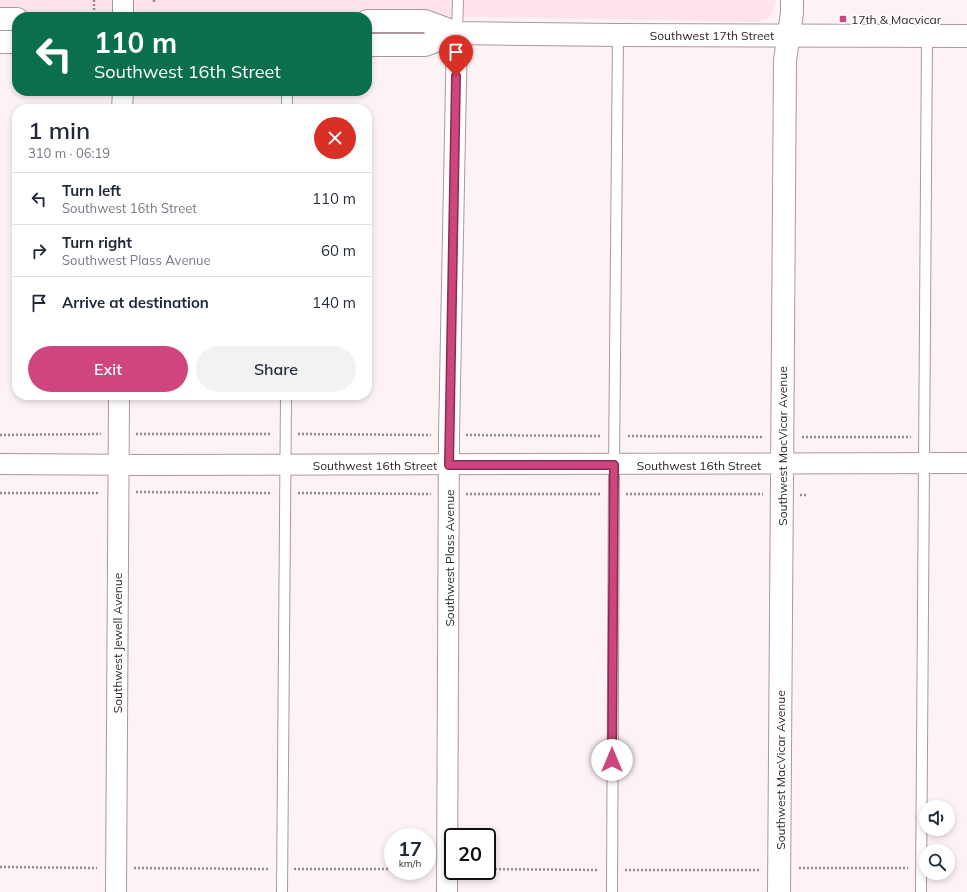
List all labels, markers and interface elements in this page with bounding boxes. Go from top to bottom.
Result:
place label: 17th & Macvicar [851,12,942,27]
marker: 17th & Macvicar [838,14,848,24]
text: 110 m [94,25,177,60]
icon: left [28,28,80,80]
street label: Southwest 17th Street [650,28,774,43]
pin [439,35,473,76]
icon: arrive [445,41,467,63]
text: Southwest 16th Street [94,60,281,83]
text: 1 min [28,115,90,145]
button: close [314,117,356,159]
text: 310 m · 06:19 [28,145,110,161]
text: Turn left [62,181,121,200]
icon: left [28,188,50,210]
text: 110 m [312,189,356,208]
text: Southwest 16th Street [62,200,197,216]
text: Turn right [62,233,132,252]
icon: right [28,240,50,262]
text: 60 m [321,241,356,260]
text: Southwest Plass Avenue [62,252,211,268]
icon: arrive [28,292,50,314]
text: Arrive at destination [62,293,209,312]
text: 140 m [312,293,356,312]
button: Exit [28,346,188,392]
button: Share [196,346,356,392]
street label: Southwest MacVicar Avenue [775,366,790,526]
street label: Southwest 16th Street [313,458,437,473]
street label: Southwest 16th Street [637,458,761,473]
street label: Southwest Plass Avenue [442,489,457,627]
street label: Southwest Jewell Avenue [110,573,125,713]
street label: Southwest MacVicar Avenue [773,690,788,850]
position arrow [591,739,633,781]
map controls [919,800,955,880]
button: sound [919,800,955,836]
speed limit sign: 20 [444,828,496,880]
text: 17 [398,836,422,861]
button: search [919,844,955,880]
text: km/h [399,857,421,870]

